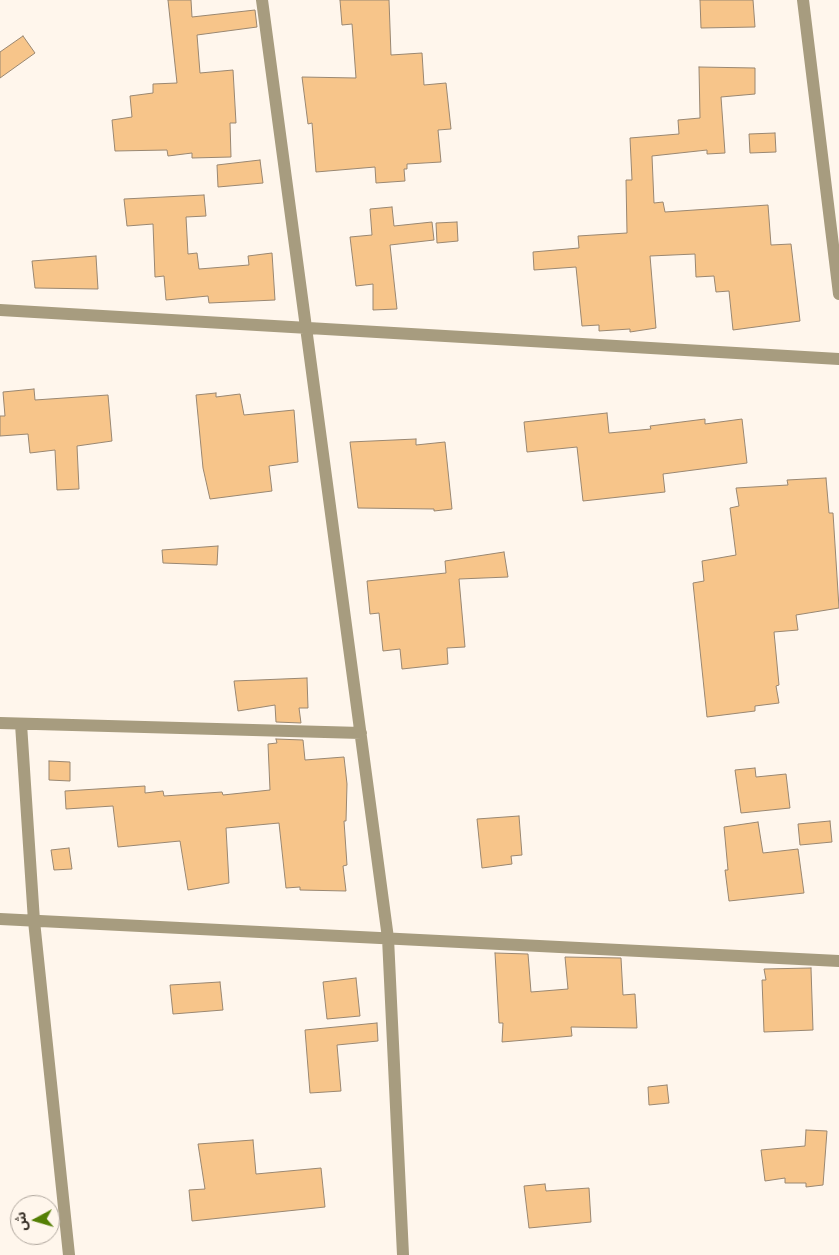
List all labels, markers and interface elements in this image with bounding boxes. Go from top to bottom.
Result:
north arrow [10,1195,60,1245]
text: ش [12,1211,30,1232]

